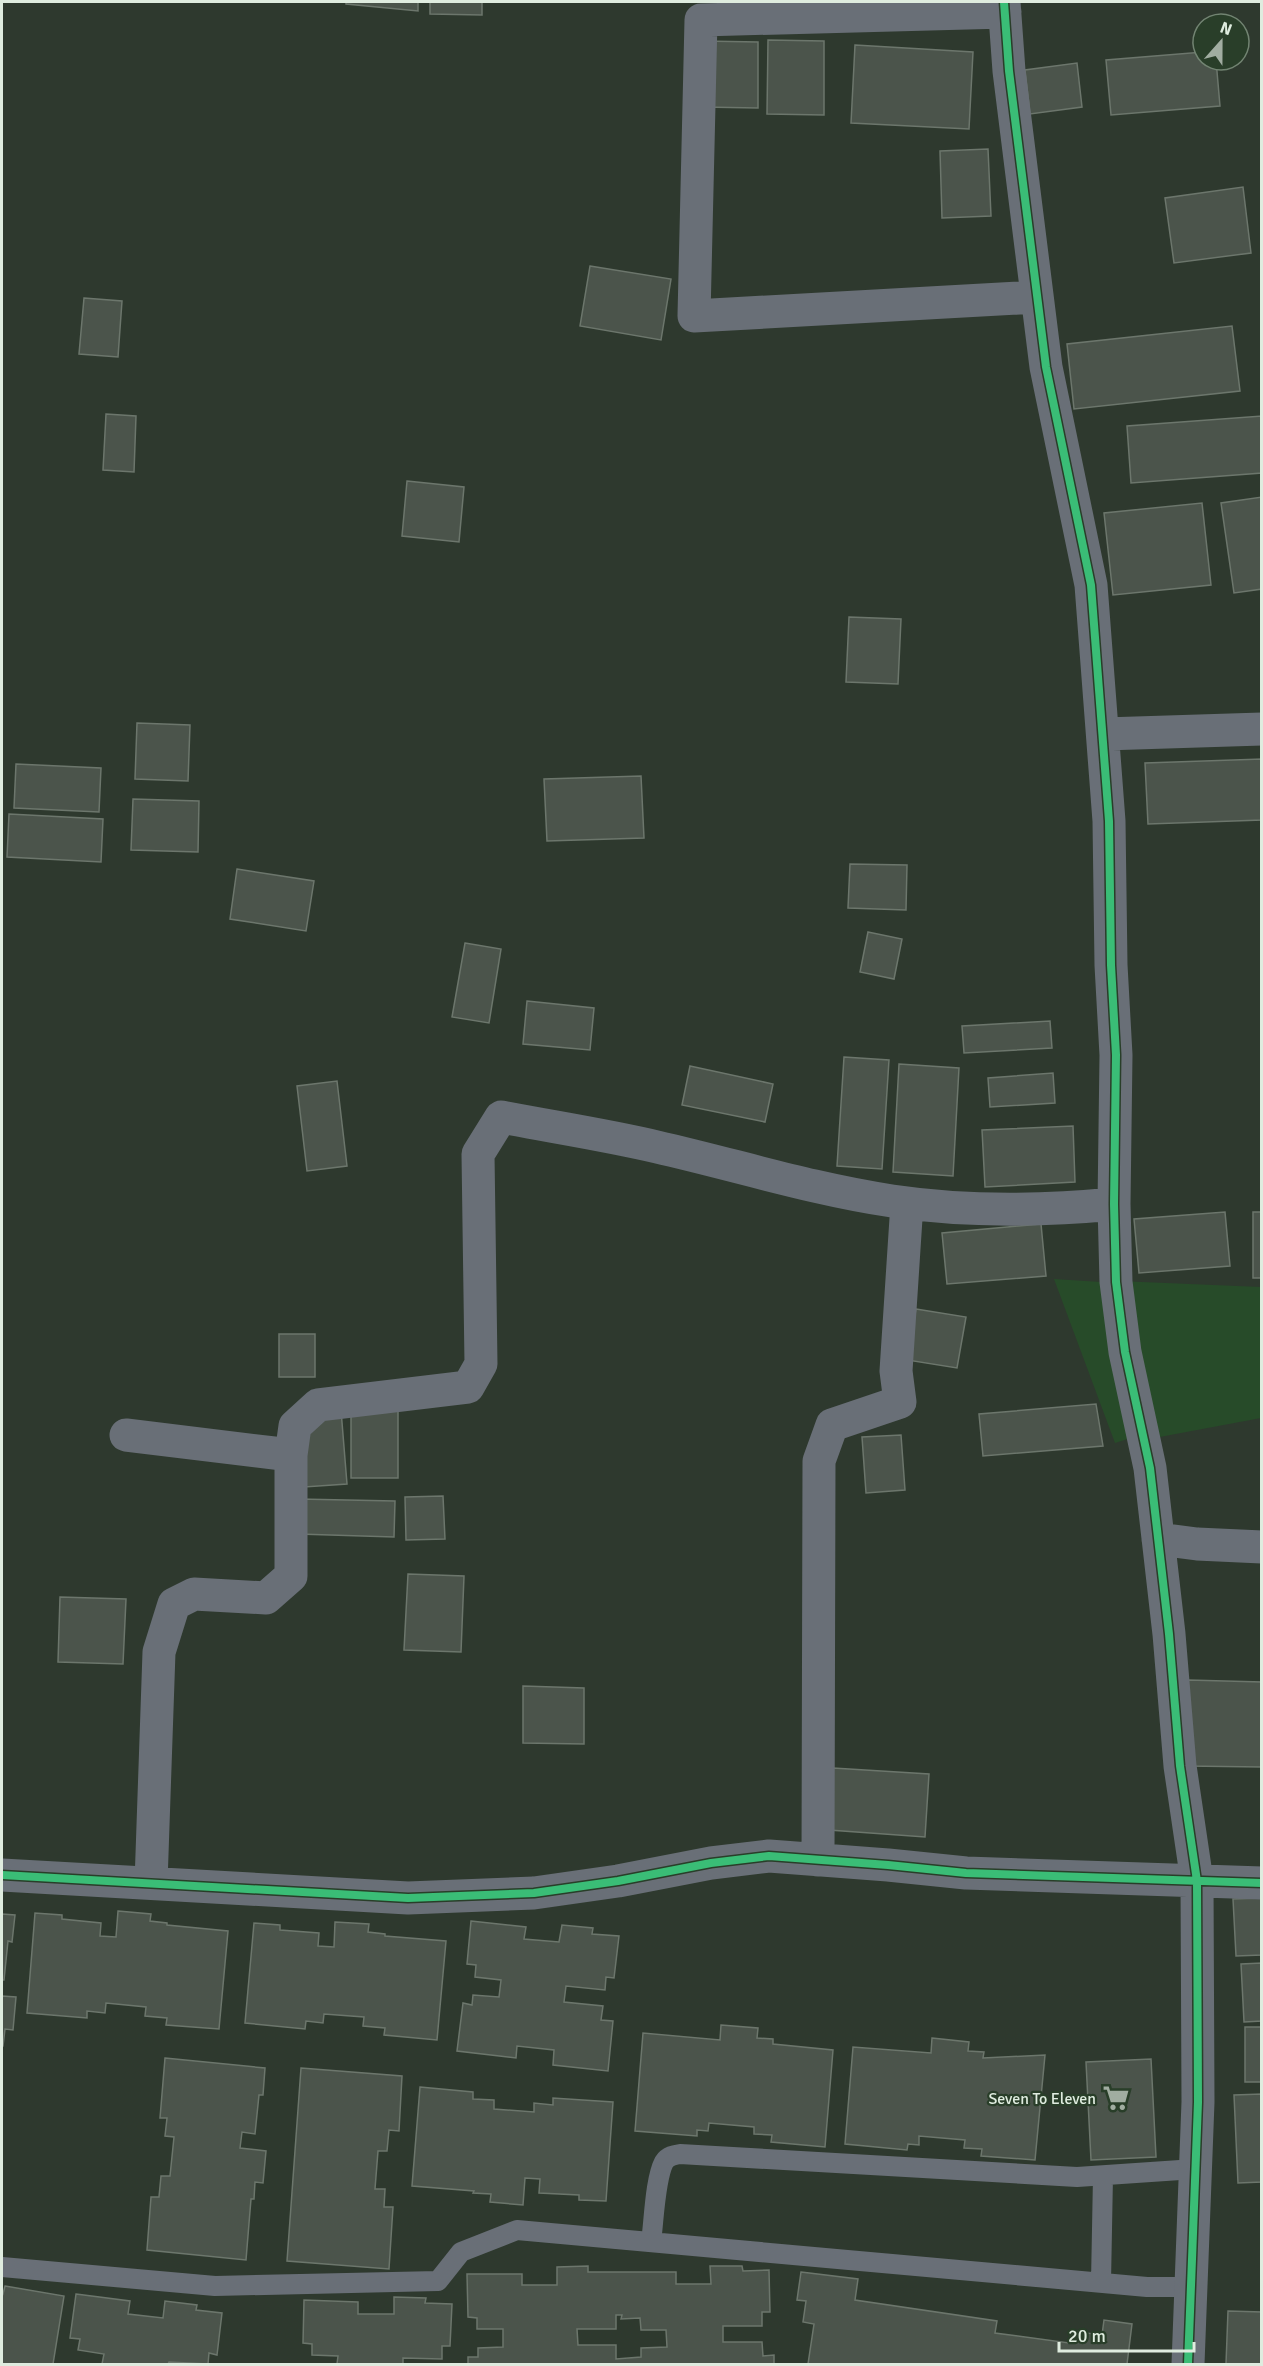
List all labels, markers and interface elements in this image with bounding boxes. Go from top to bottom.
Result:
north arrow [1191,12,1251,72]
text: N [1217,18,1235,40]
supermarket icon: Seven To Eleven [1101,2083,1131,2113]
place label: Seven To Eleven [988,2089,1096,2109]
scale bar [1059,2315,1194,2353]
text: 20 m [1068,2325,1106,2347]

